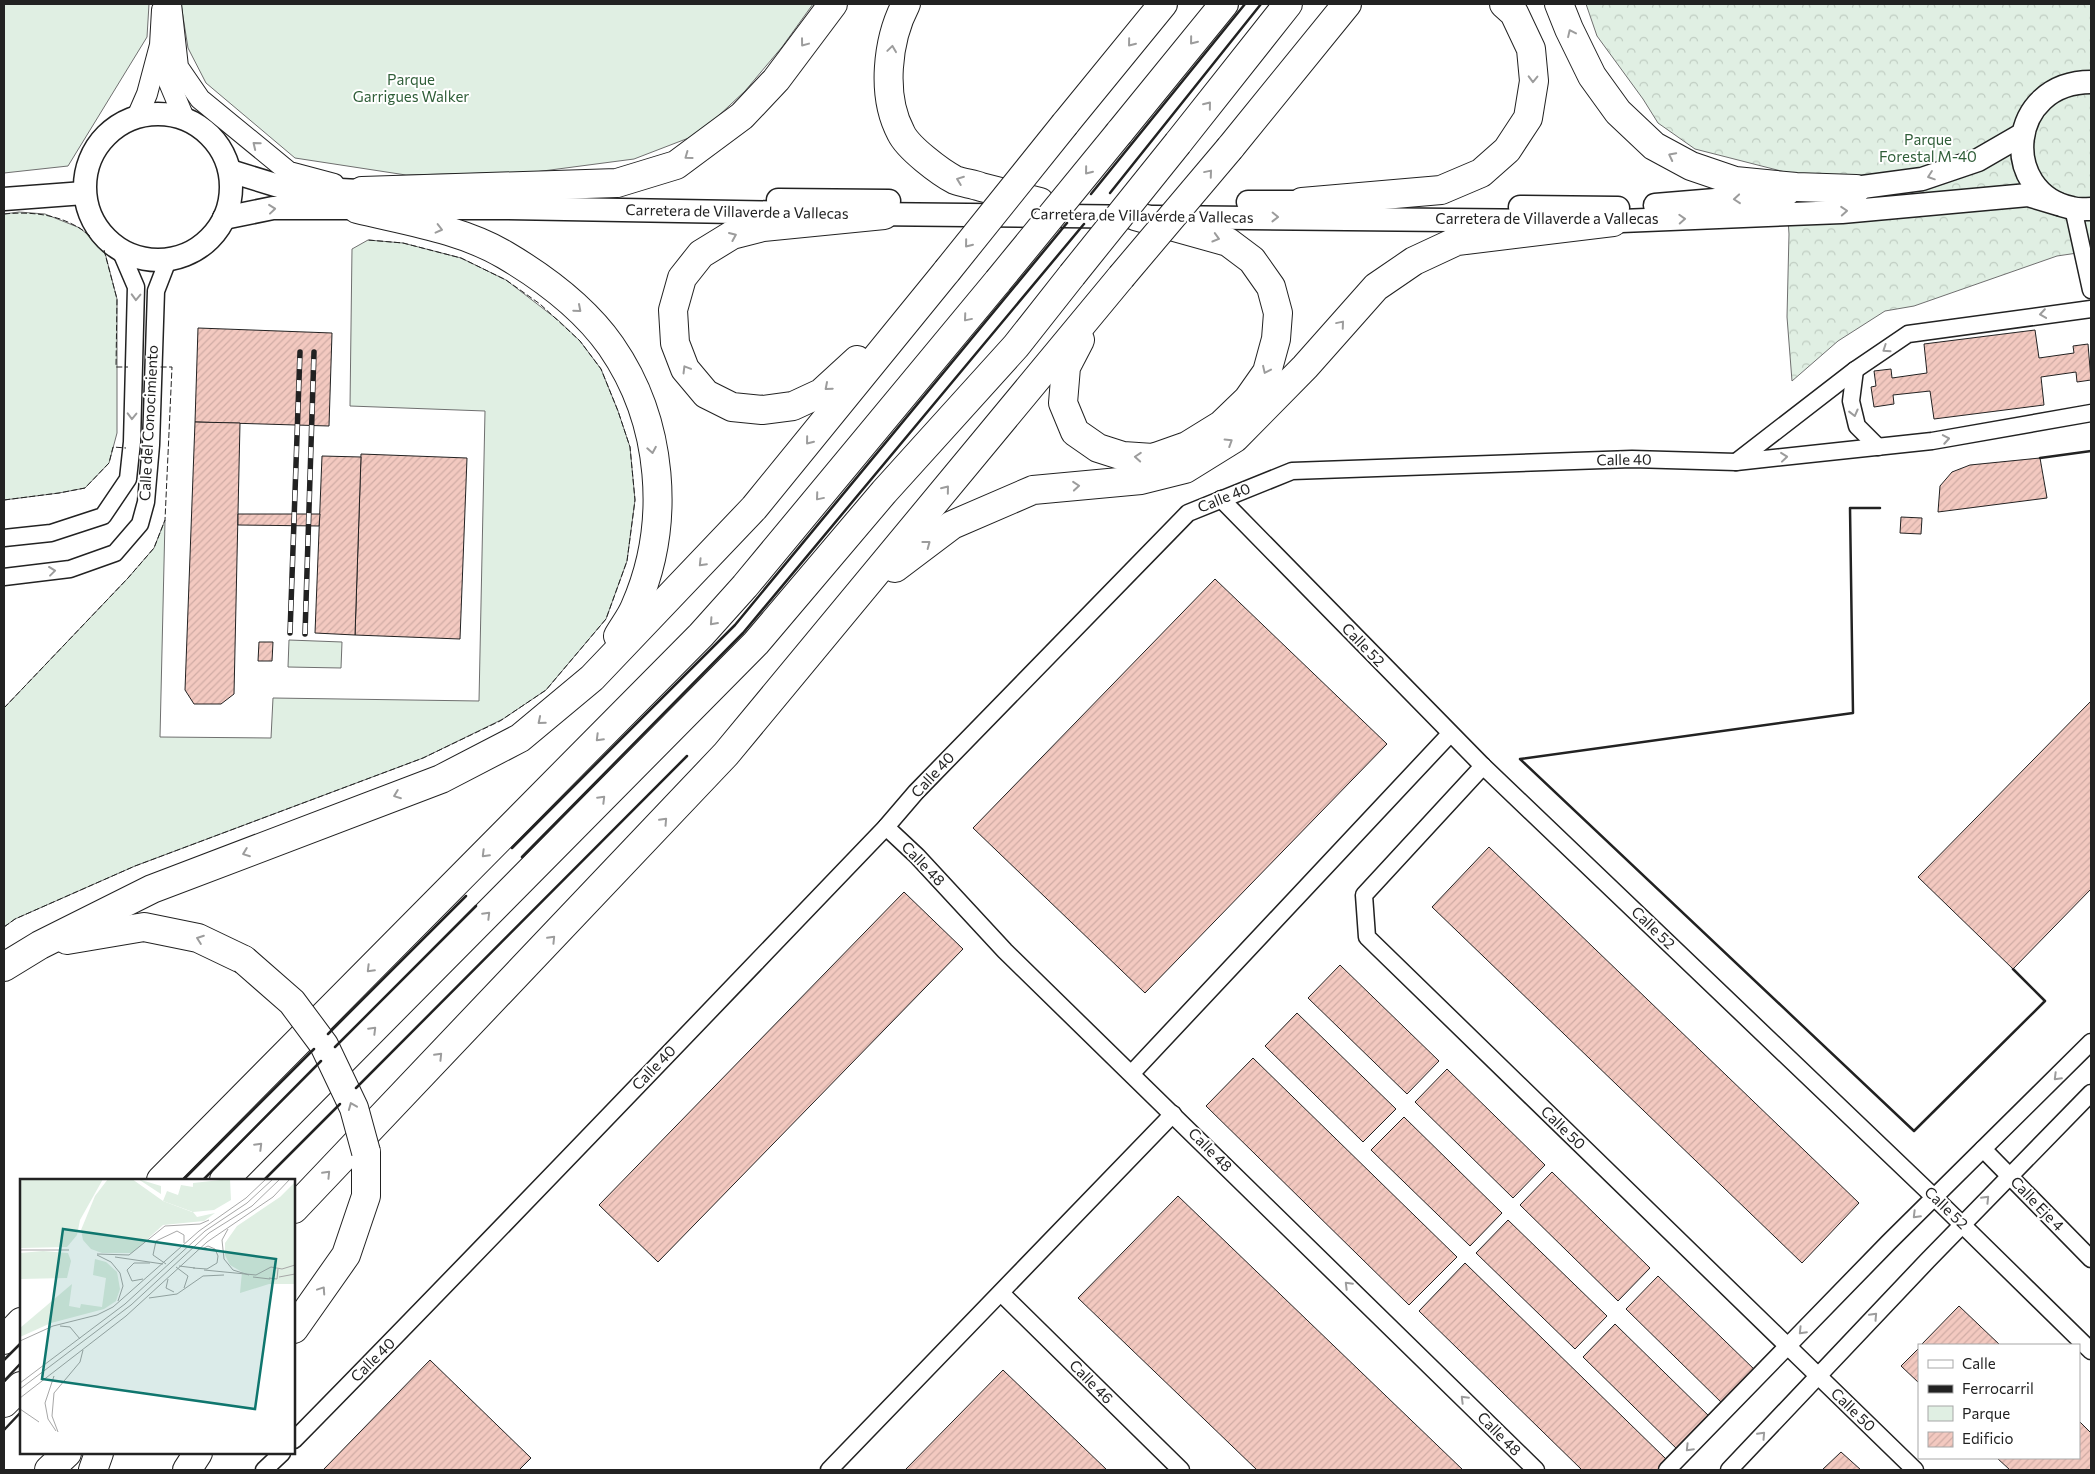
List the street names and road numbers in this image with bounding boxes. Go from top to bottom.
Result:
street label: Carretera de Villaverde a Vallecas [625,200,849,222]
street label: Carretera de Villaverde a Vallecas [1030,204,1254,226]
street label: Carretera de Villaverde a Vallecas [1435,209,1659,227]
street label: Calle del Conocimiento [135,344,161,501]
street label: Calle 40 [1596,450,1652,468]
street label: Calle 40 [1195,478,1253,516]
street label: Calle 52 [1339,619,1389,670]
street label: Calle 40 [907,748,958,801]
street label: Calle 48 [898,837,949,889]
street label: Calle 52 [1628,902,1679,952]
street label: Calle 40 [628,1041,679,1093]
street label: Calle 50 [1538,1102,1590,1153]
street label: Calle 48 [1185,1124,1236,1175]
street label: Calle Eje 4 [2007,1172,2068,1234]
street label: Calle 52 [1921,1182,1972,1232]
street label: Calle 40 [346,1333,398,1385]
street label: Calle 46 [1066,1356,1117,1407]
street label: Calle 50 [1828,1384,1880,1435]
street label: Calle 48 [1474,1408,1525,1459]

